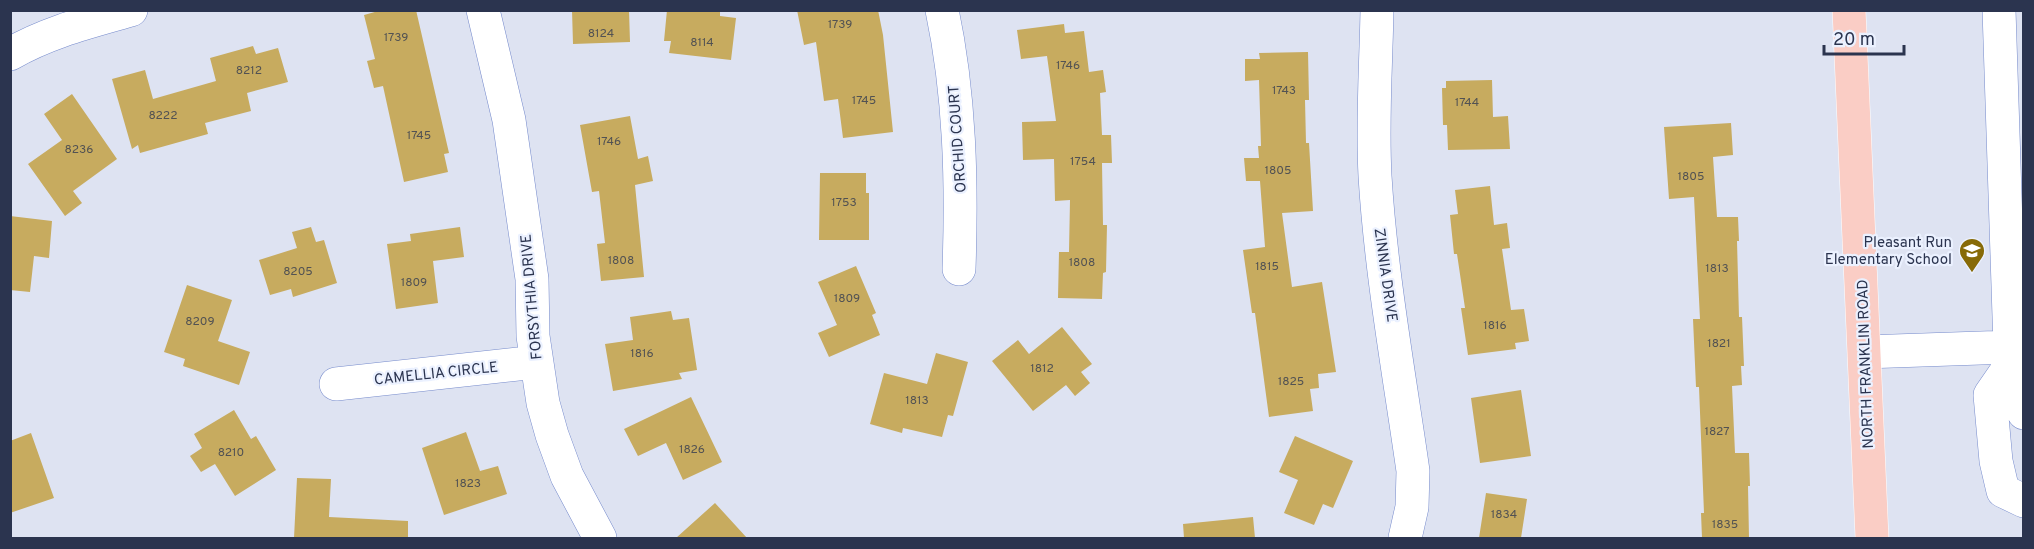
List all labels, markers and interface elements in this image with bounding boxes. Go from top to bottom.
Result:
house number: 1739 [828,17,852,33]
scale bar [1824,18,1904,56]
house number: 8124 [588,26,614,42]
text: 20 m [1833,29,1875,52]
house number: 1739 [384,30,408,46]
house number: 8114 [690,35,714,51]
house number: 1746 [1056,58,1080,74]
house number: 8212 [236,63,262,79]
house number: 1743 [1272,83,1296,99]
street label: ORCHID COURT [945,84,972,193]
house number: 1745 [852,93,876,109]
house number: 1744 [1455,95,1479,111]
house number: 8222 [148,108,178,124]
house number: 1745 [407,128,431,144]
house number: 1746 [597,134,621,150]
house number: 8236 [65,142,93,158]
house number: 1754 [1070,154,1096,170]
house number: 1805 [1265,163,1291,179]
house number: 1805 [1678,169,1704,185]
house number: 1753 [831,195,857,211]
street label: ZINNIA DRIVE [1369,227,1401,324]
street label: FORSYTHIA DRIVE [518,233,547,360]
place label: Pleasant Run Elementary School [1825,234,1952,270]
school or university icon: Pleasant Run Elementary School [1957,236,1987,274]
house number: 1808 [608,253,634,269]
house number: 1808 [1069,255,1095,271]
house number: 1815 [1255,259,1279,275]
house number: 1813 [1705,261,1729,277]
house number: 8205 [283,264,313,280]
house number: 1809 [401,275,427,291]
street label: NORTH FRANKLIN ROAD [1854,279,1879,449]
house number: 1809 [834,291,860,307]
house number: 8209 [185,314,215,330]
house number: 1816 [1483,318,1507,334]
house number: 1821 [1707,336,1731,352]
house number: 1816 [630,346,654,362]
street label: CAMELLIA CIRCLE [373,359,499,390]
house number: 1812 [1030,361,1054,377]
house number: 1825 [1278,374,1304,390]
house number: 1813 [905,393,929,409]
house number: 1827 [1704,424,1730,440]
house number: 1826 [679,442,705,458]
house number: 8210 [218,445,244,461]
house number: 1823 [455,476,481,492]
house number: 1834 [1491,507,1517,523]
house number: 1835 [1712,517,1738,533]

